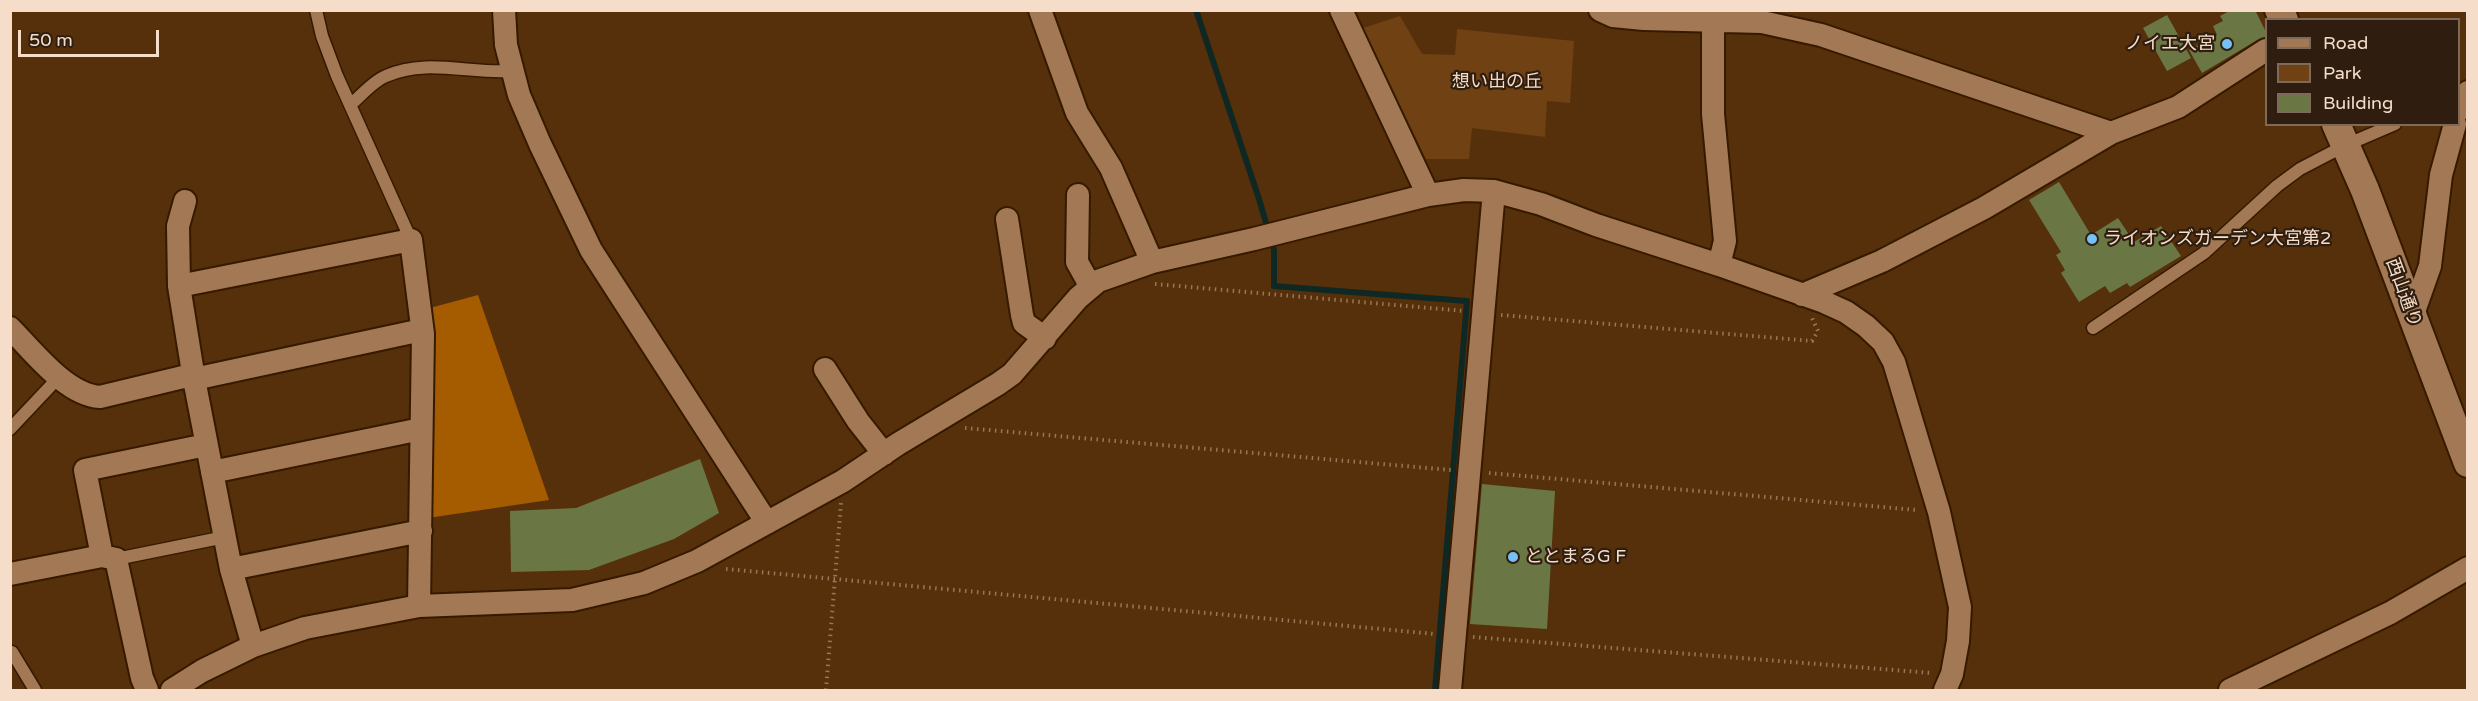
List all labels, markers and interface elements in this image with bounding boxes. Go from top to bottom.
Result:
scale bar [21,18,162,56]
legend [2265,18,2460,126]
text: 50 m [29,29,73,51]
text: Road [2323,32,2368,54]
place label: ノイエ大宮 [2125,33,2215,55]
marker: ノイエ大宮 [2220,37,2234,51]
text: Park [2323,62,2361,84]
park label: 想い出の丘 [1452,71,1542,93]
text: Building [2323,92,2393,114]
place label: ライオンズガーデン大宮第2 [2104,228,2331,250]
marker: ライオンズガーデン大宮第2 [2085,232,2099,246]
street label: 西山通り [2381,255,2425,331]
place label: ととまるG F [1525,546,1626,568]
marker: ととまるG F [1506,550,1520,564]

